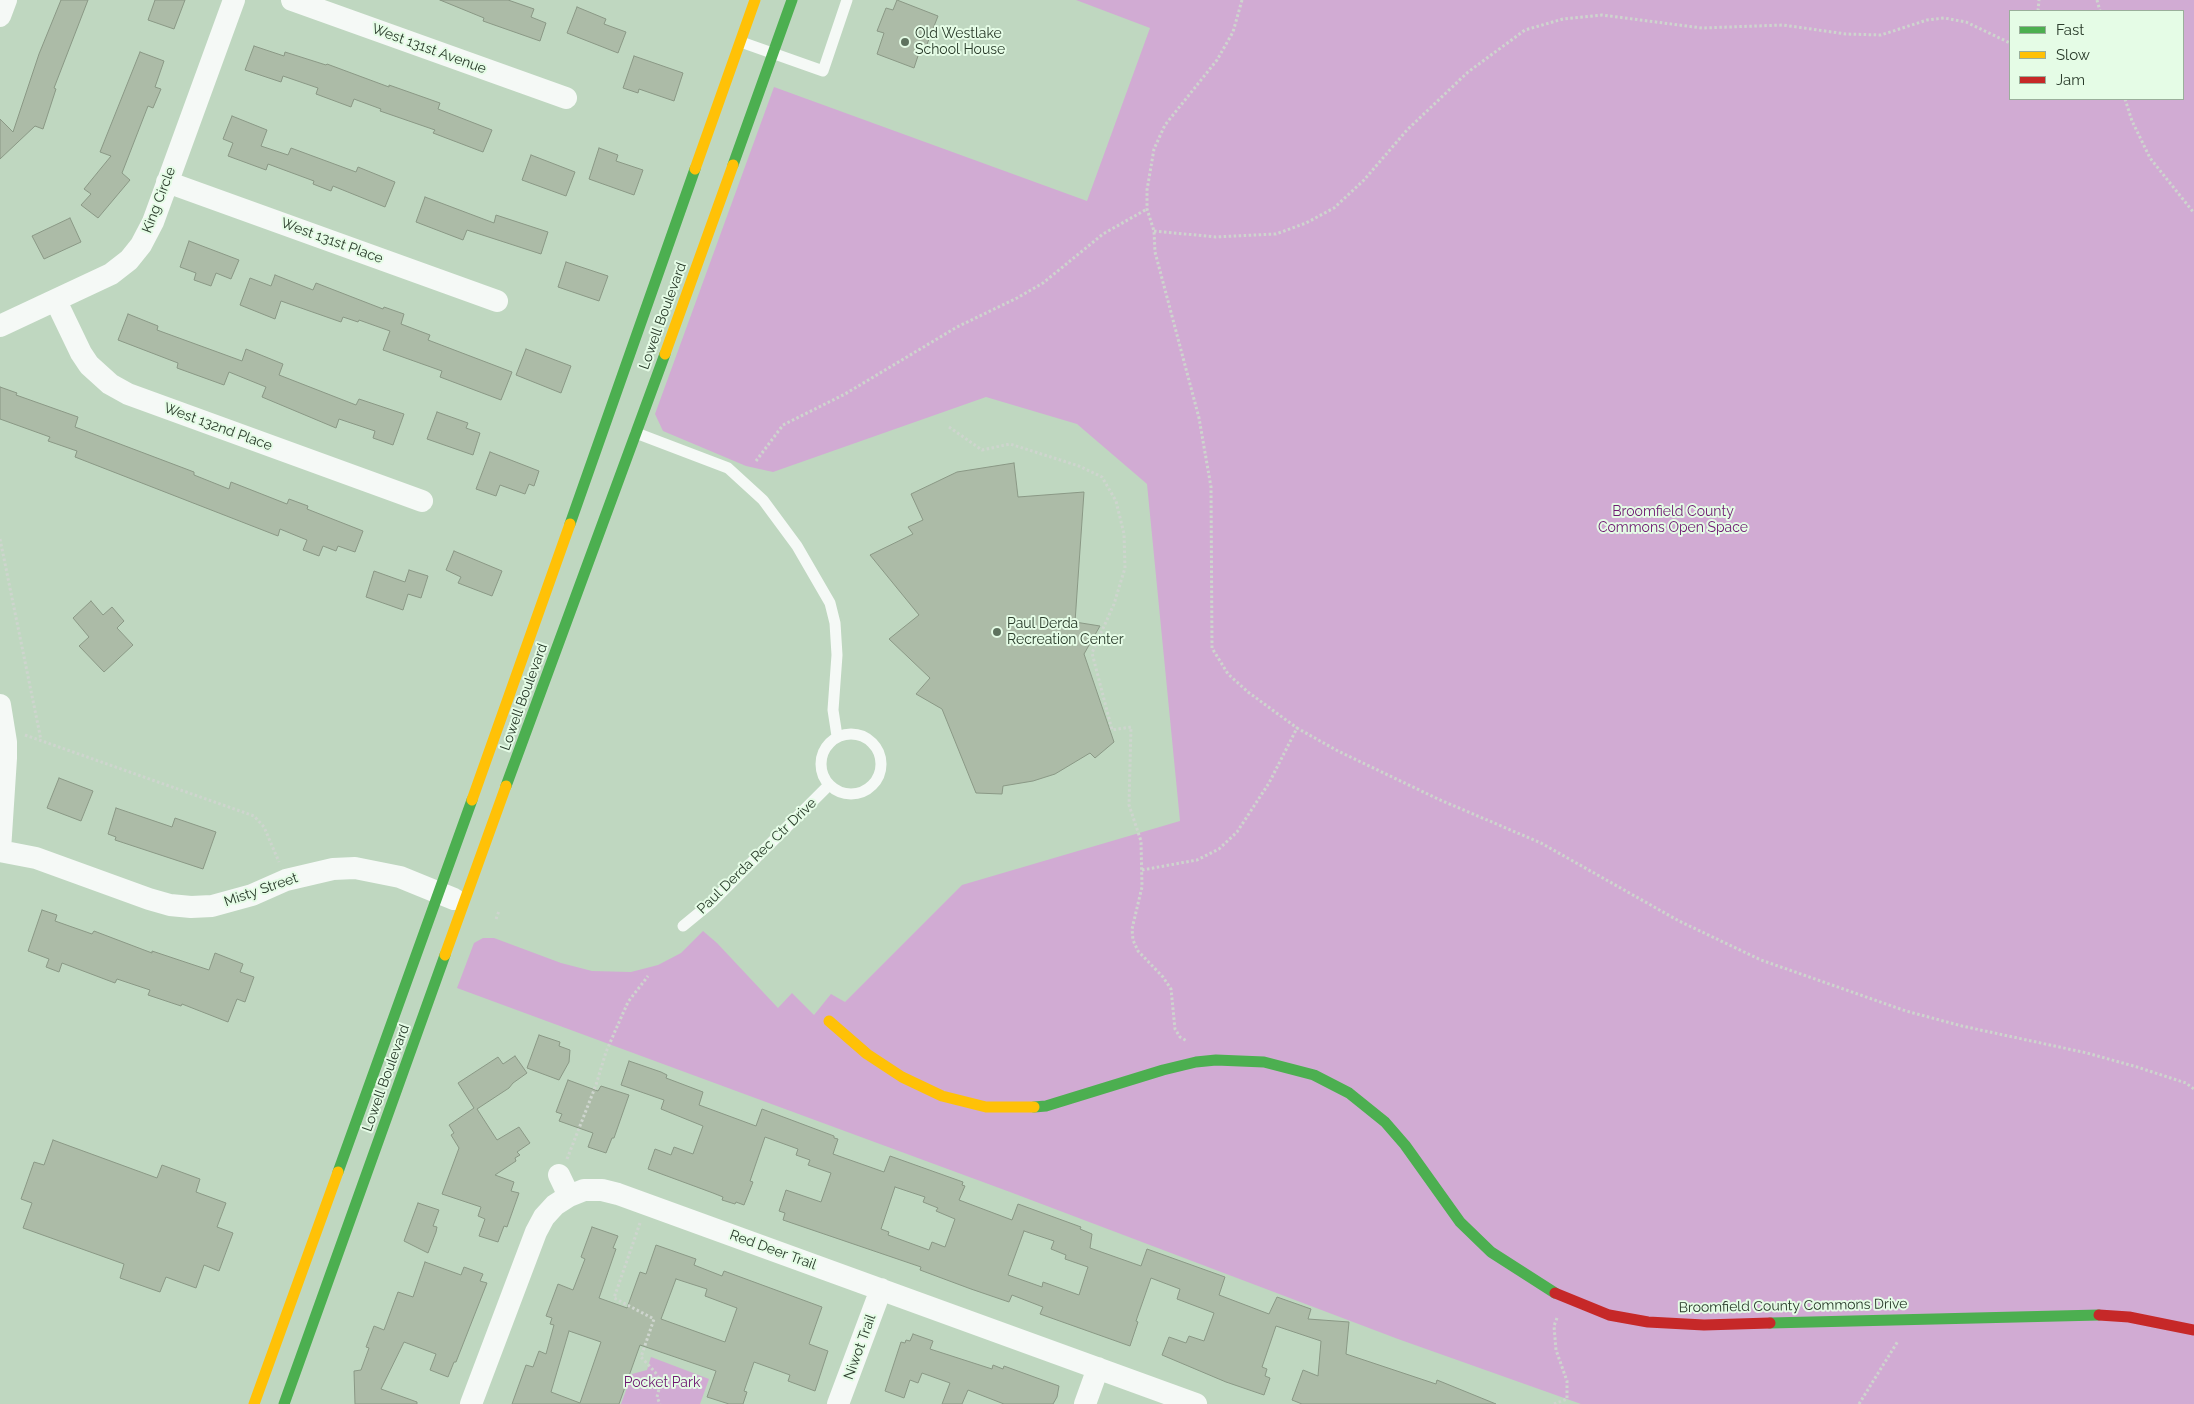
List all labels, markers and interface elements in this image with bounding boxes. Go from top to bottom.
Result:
legend [2009,10,2184,100]
street label: West 131st Avenue [369,20,489,78]
text: Fast [2056,21,2084,39]
place label: Old Westlake School House [915,26,1005,58]
marker: Old Westlake School House [899,36,911,48]
text: Slow [2056,46,2090,64]
text: Jam [2056,71,2085,89]
street label: King Circle [139,165,179,235]
street label: West 131st Place [279,215,385,267]
street label: Lowell Boulevard [636,260,690,372]
street label: West 132nd Place [162,400,274,454]
park label: Broomfield County Commons Open Space [1598,504,1748,536]
place label: Paul Derda Recreation Center [1007,616,1124,648]
marker: Paul Derda Recreation Center [991,626,1003,638]
street label: Lowell Boulevard [497,641,551,753]
street label: Paul Derda Rec Ctr Drive [694,795,820,917]
street label: Misty Street [222,870,300,910]
street label: Lowell Boulevard [359,1022,413,1134]
street label: Red Deer Trail [727,1227,819,1273]
street label: Broomfield County Commons Drive [1678,1296,1908,1316]
street label: Niwot Trail [840,1312,880,1382]
park label: Pocket Park [624,1375,700,1391]

